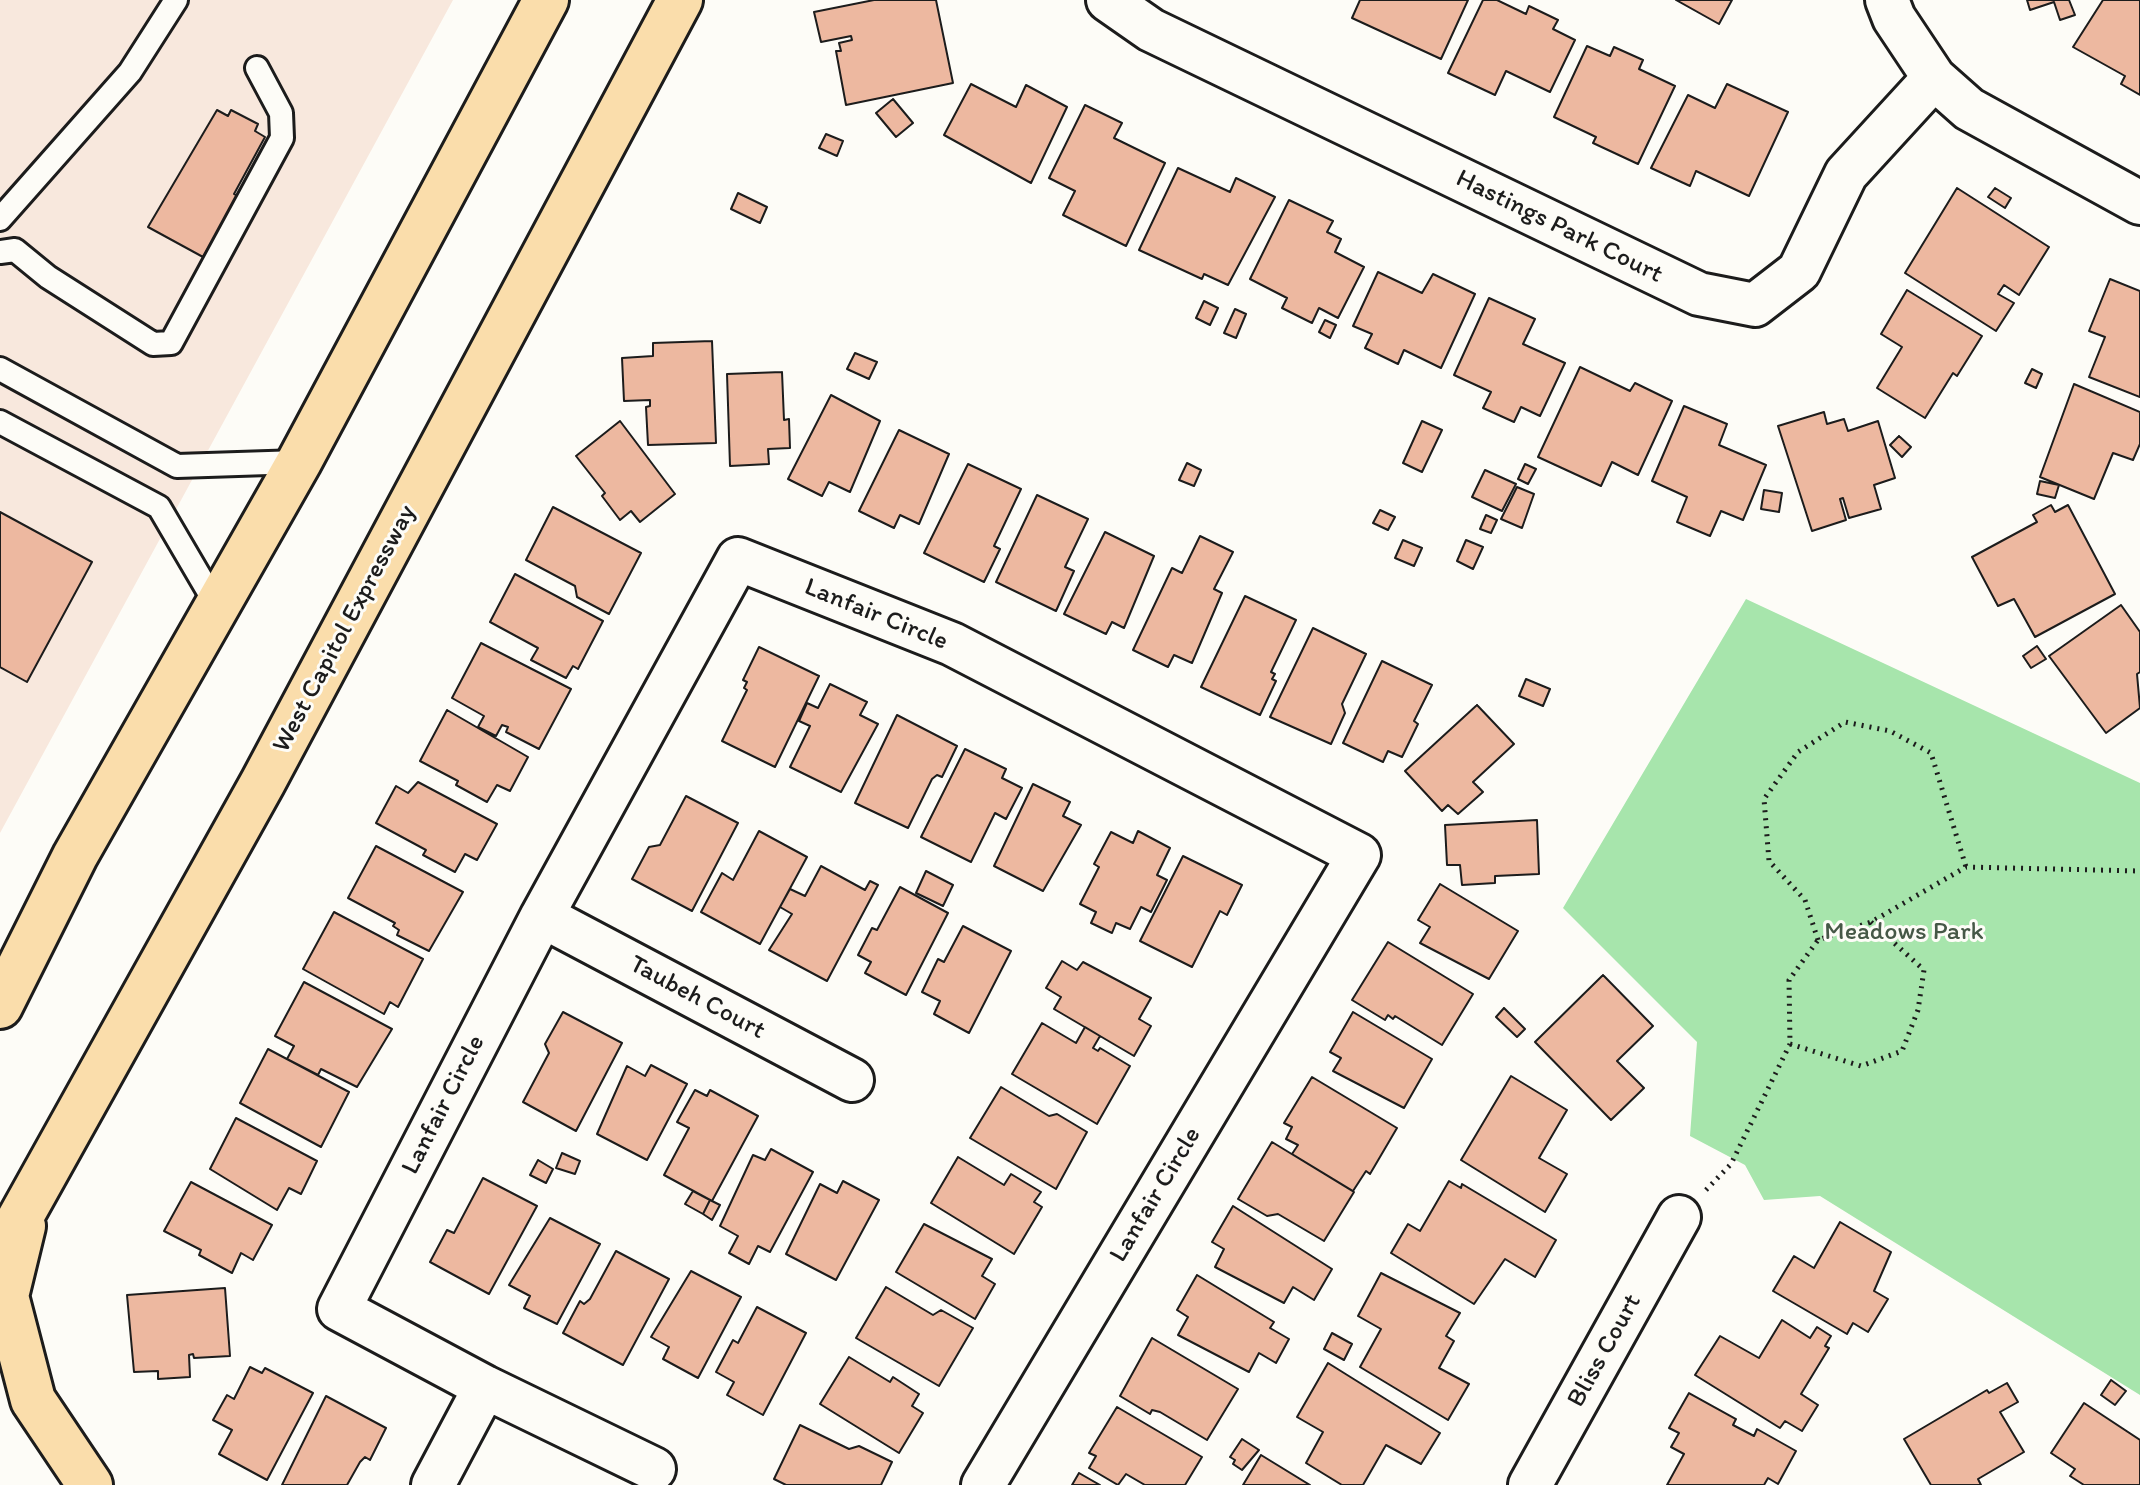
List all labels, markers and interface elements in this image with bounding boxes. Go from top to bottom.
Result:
street label: Hastings Park Court [1450,163,1668,291]
street label: West Capitol Expressway [266,500,424,758]
street label: Lanfair Circle [800,572,952,658]
park label: Meadows Park [1824,916,1984,948]
street label: Taubeh Court [624,949,770,1047]
street label: Lanfair Circle [396,1030,492,1180]
street label: Lanfair Circle [1103,1122,1209,1268]
street label: Bliss Court [1561,1289,1649,1413]

